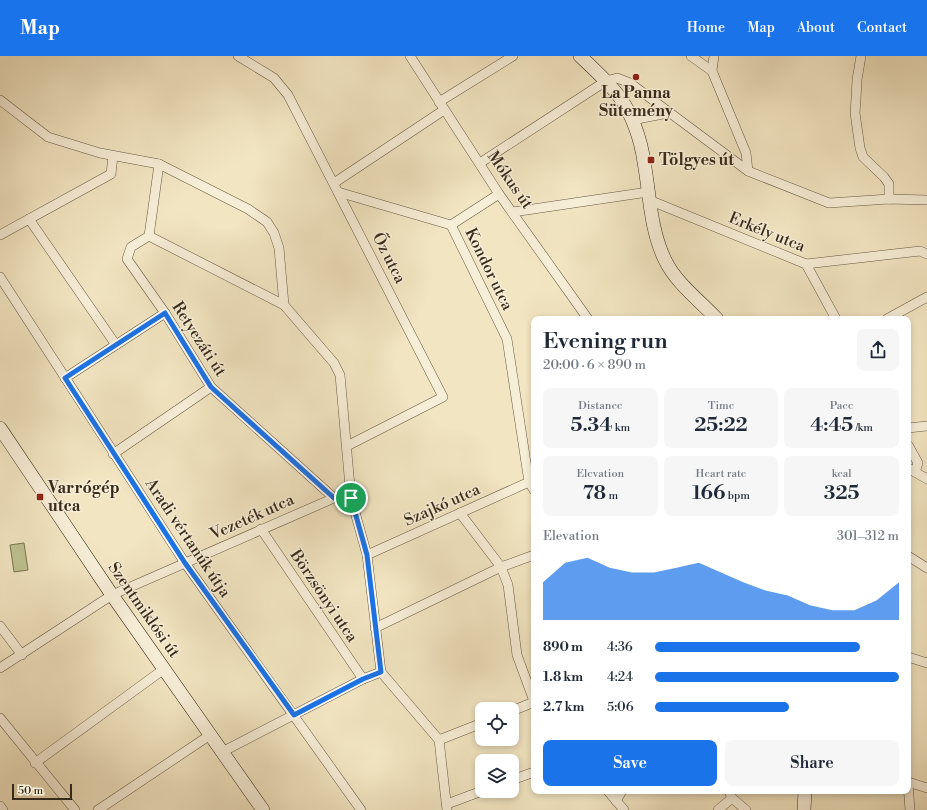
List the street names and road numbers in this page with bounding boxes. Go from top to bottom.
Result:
street label: Mókus út [483,147,537,213]
street label: Erkély utca [726,208,809,257]
street label: Kondor utca [460,225,518,314]
street label: Őz utca [368,228,412,288]
street label: Retyezáti út [167,298,231,380]
street label: Aradi vértanúk útja [140,474,236,602]
street label: Szajkó utca [401,479,484,531]
street label: Vezeték utca [206,489,298,545]
street label: Börzsönyi utca [285,545,363,647]
street label: Szentmiklósi út [104,558,184,662]

